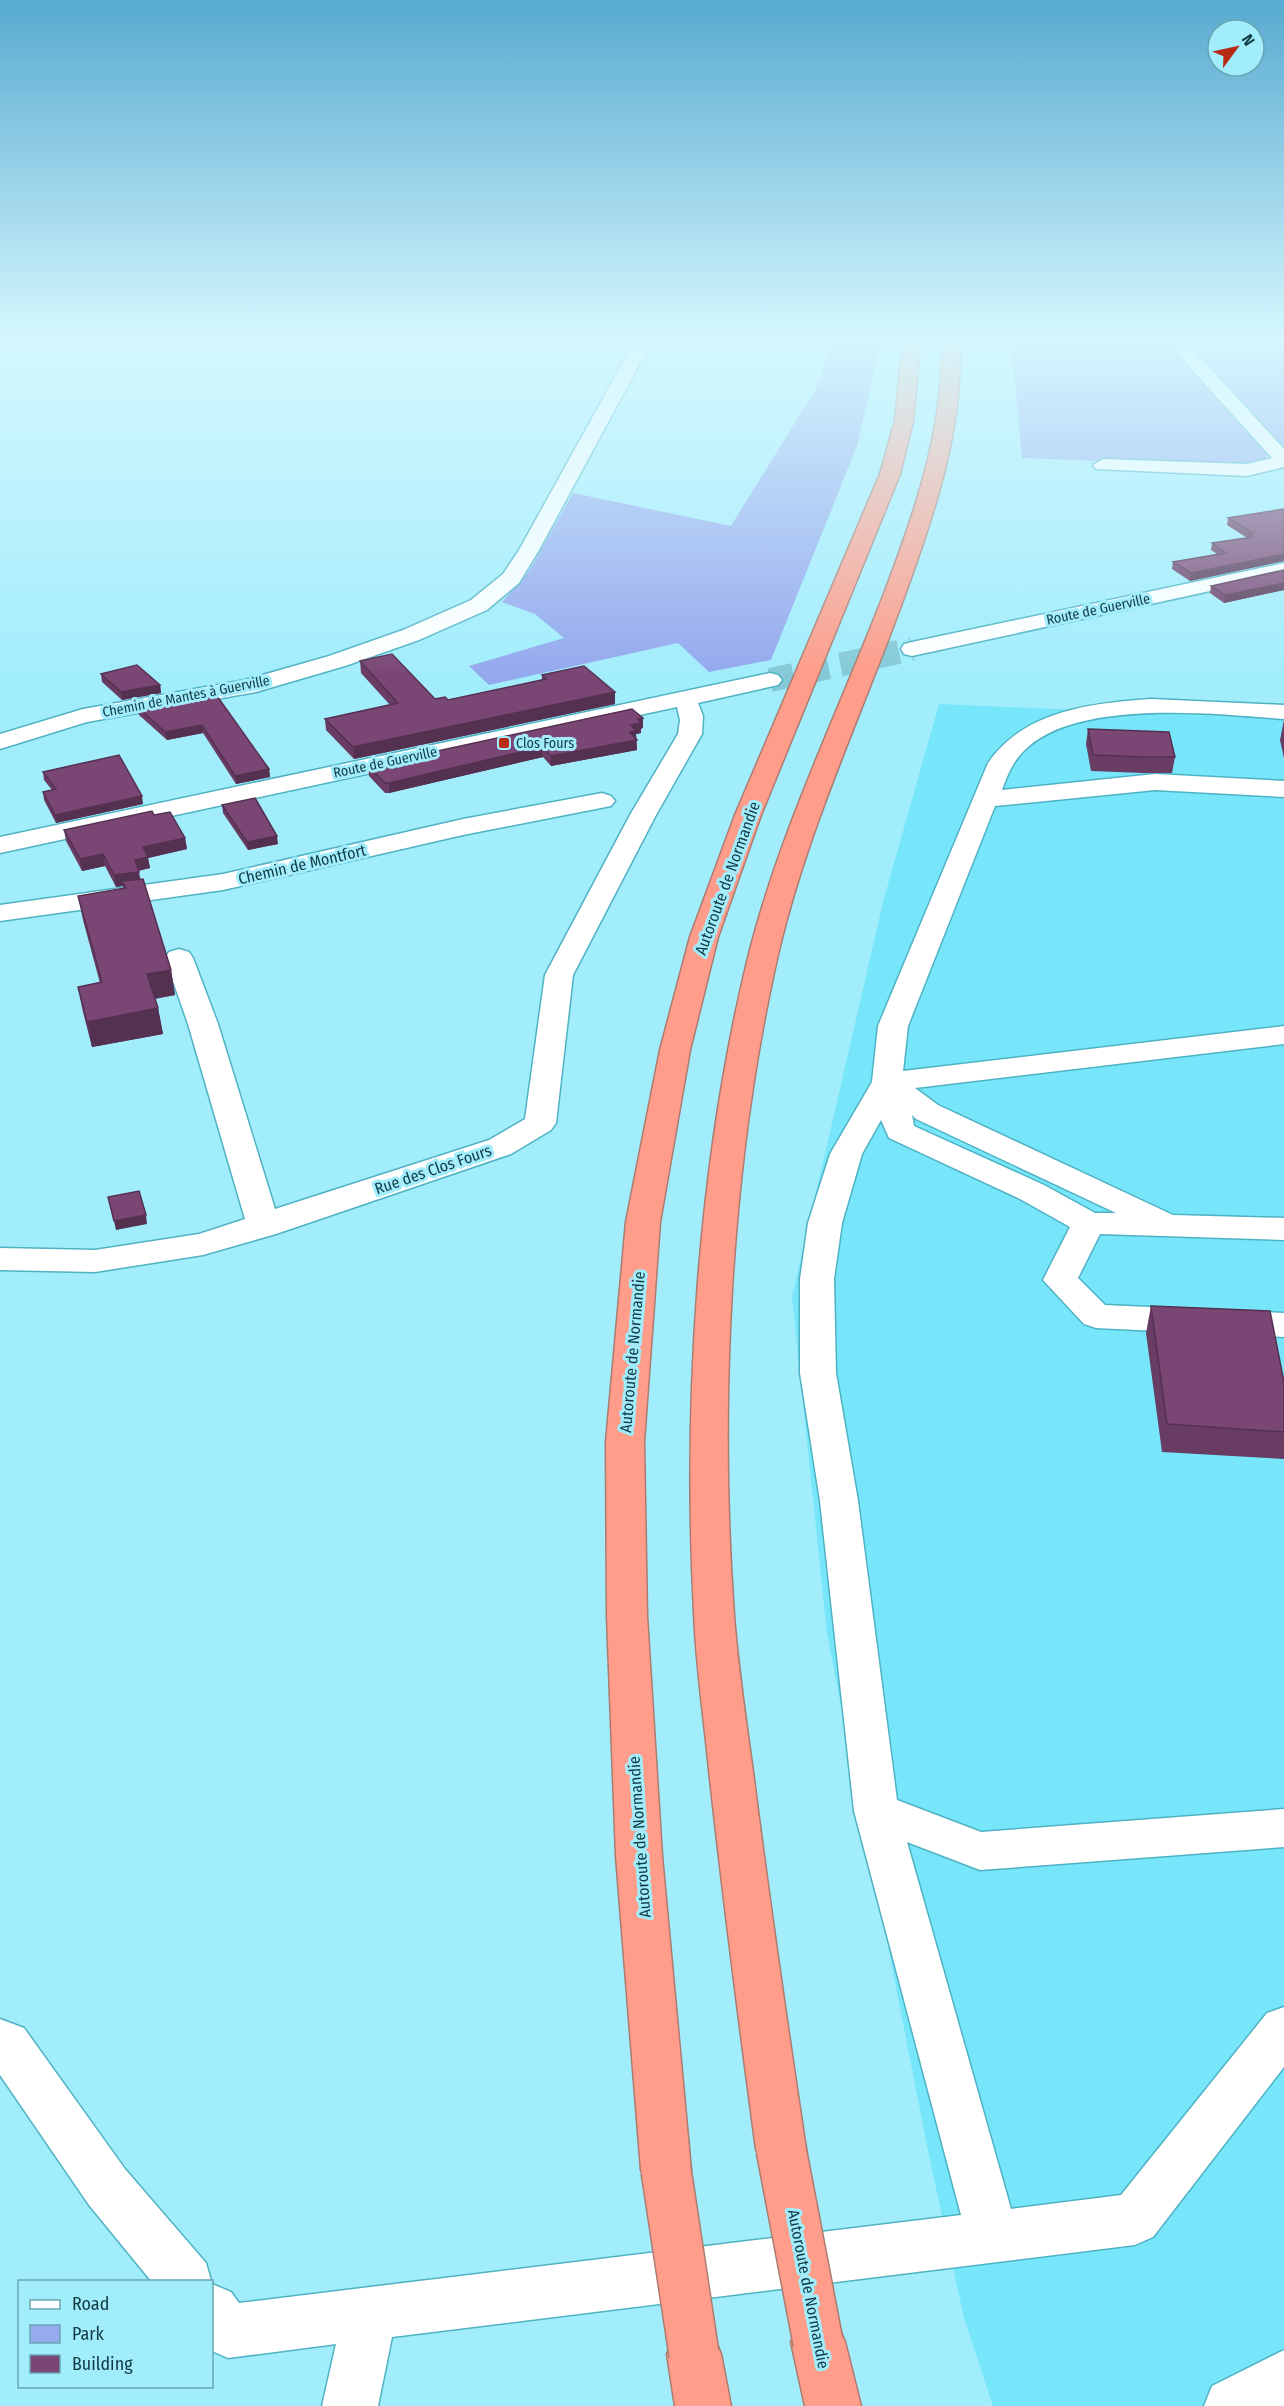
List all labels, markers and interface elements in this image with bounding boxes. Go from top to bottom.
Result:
north arrow [1206,18,1266,78]
text: N [1238,31,1259,49]
street label: Route de Guerville [1045,590,1152,629]
street label: Chemin de Mantes à Guerville [101,672,271,721]
place label: Clos Fours [516,735,574,752]
marker: Clos Fours [497,736,511,750]
street label: Route de Guerville [332,743,439,782]
street label: Autoroute de Normandie [691,799,764,957]
street label: Chemin de Montfort [236,840,369,888]
street label: Rue des Clos Fours [372,1141,494,1198]
street label: Autoroute de Normandie [616,1271,649,1433]
street label: Autoroute de Normandie [624,1756,655,1918]
street label: Autoroute de Normandie [784,2208,833,2370]
legend [18,2280,213,2388]
text: Road [72,2293,109,2315]
text: Park [72,2323,105,2345]
text: Building [72,2353,133,2375]

